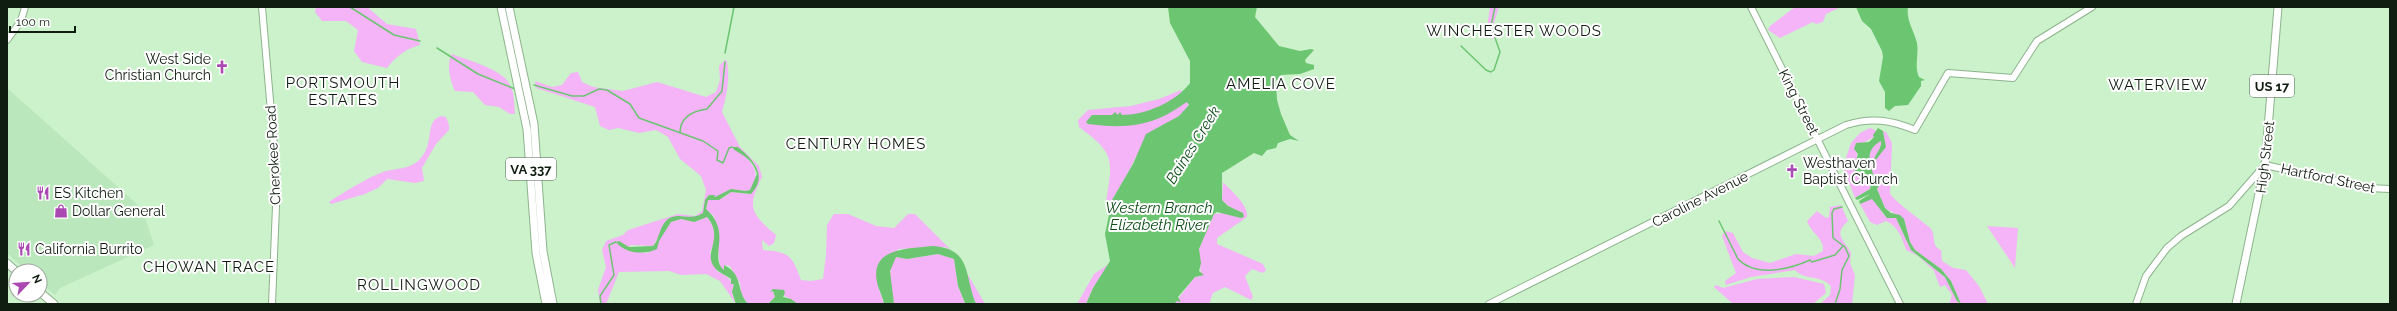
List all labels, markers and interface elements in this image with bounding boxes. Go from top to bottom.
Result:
scale bar [10,8,75,34]
text: 100 m [16,15,50,29]
district label: WINCHESTER WOODS [1426,22,1602,40]
place label: West Side Christian Church [105,51,211,83]
church icon: West Side Christian Church [214,59,230,75]
street label: King Street [1776,67,1822,138]
district label: PORTSMOUTH ESTATES [286,74,400,109]
district label: AMELIA COVE [1226,75,1336,93]
road number: US 17 [2250,75,2294,97]
district label: WATERVIEW [2108,76,2208,94]
water label: Baines Creek [1162,103,1224,187]
street label: Cherokee Road [262,105,284,205]
street label: High Street [2253,120,2277,194]
district label: CENTURY HOMES [786,135,926,153]
place label: Westhaven Baptist Church [1803,155,1898,187]
road number: VA 337 [506,158,556,180]
street label: Hartford Street [2279,160,2377,196]
church icon: Westhaven Baptist Church [1784,163,1800,179]
street label: Caroline Avenue [1649,168,1751,230]
restaurant icon: ES Kitchen [35,185,51,201]
place label: ES Kitchen [54,185,123,201]
water label: Western Branch Elizabeth River [1105,199,1213,234]
shop icon: Dollar General [53,203,69,219]
place label: Dollar General [72,203,165,219]
restaurant icon: California Burrito [16,241,32,257]
place label: California Burrito [35,241,143,257]
district label: CHOWAN TRACE [143,258,275,276]
north arrow [8,263,48,303]
text: N [29,272,44,286]
district label: ROLLINGWOOD [357,276,481,294]

